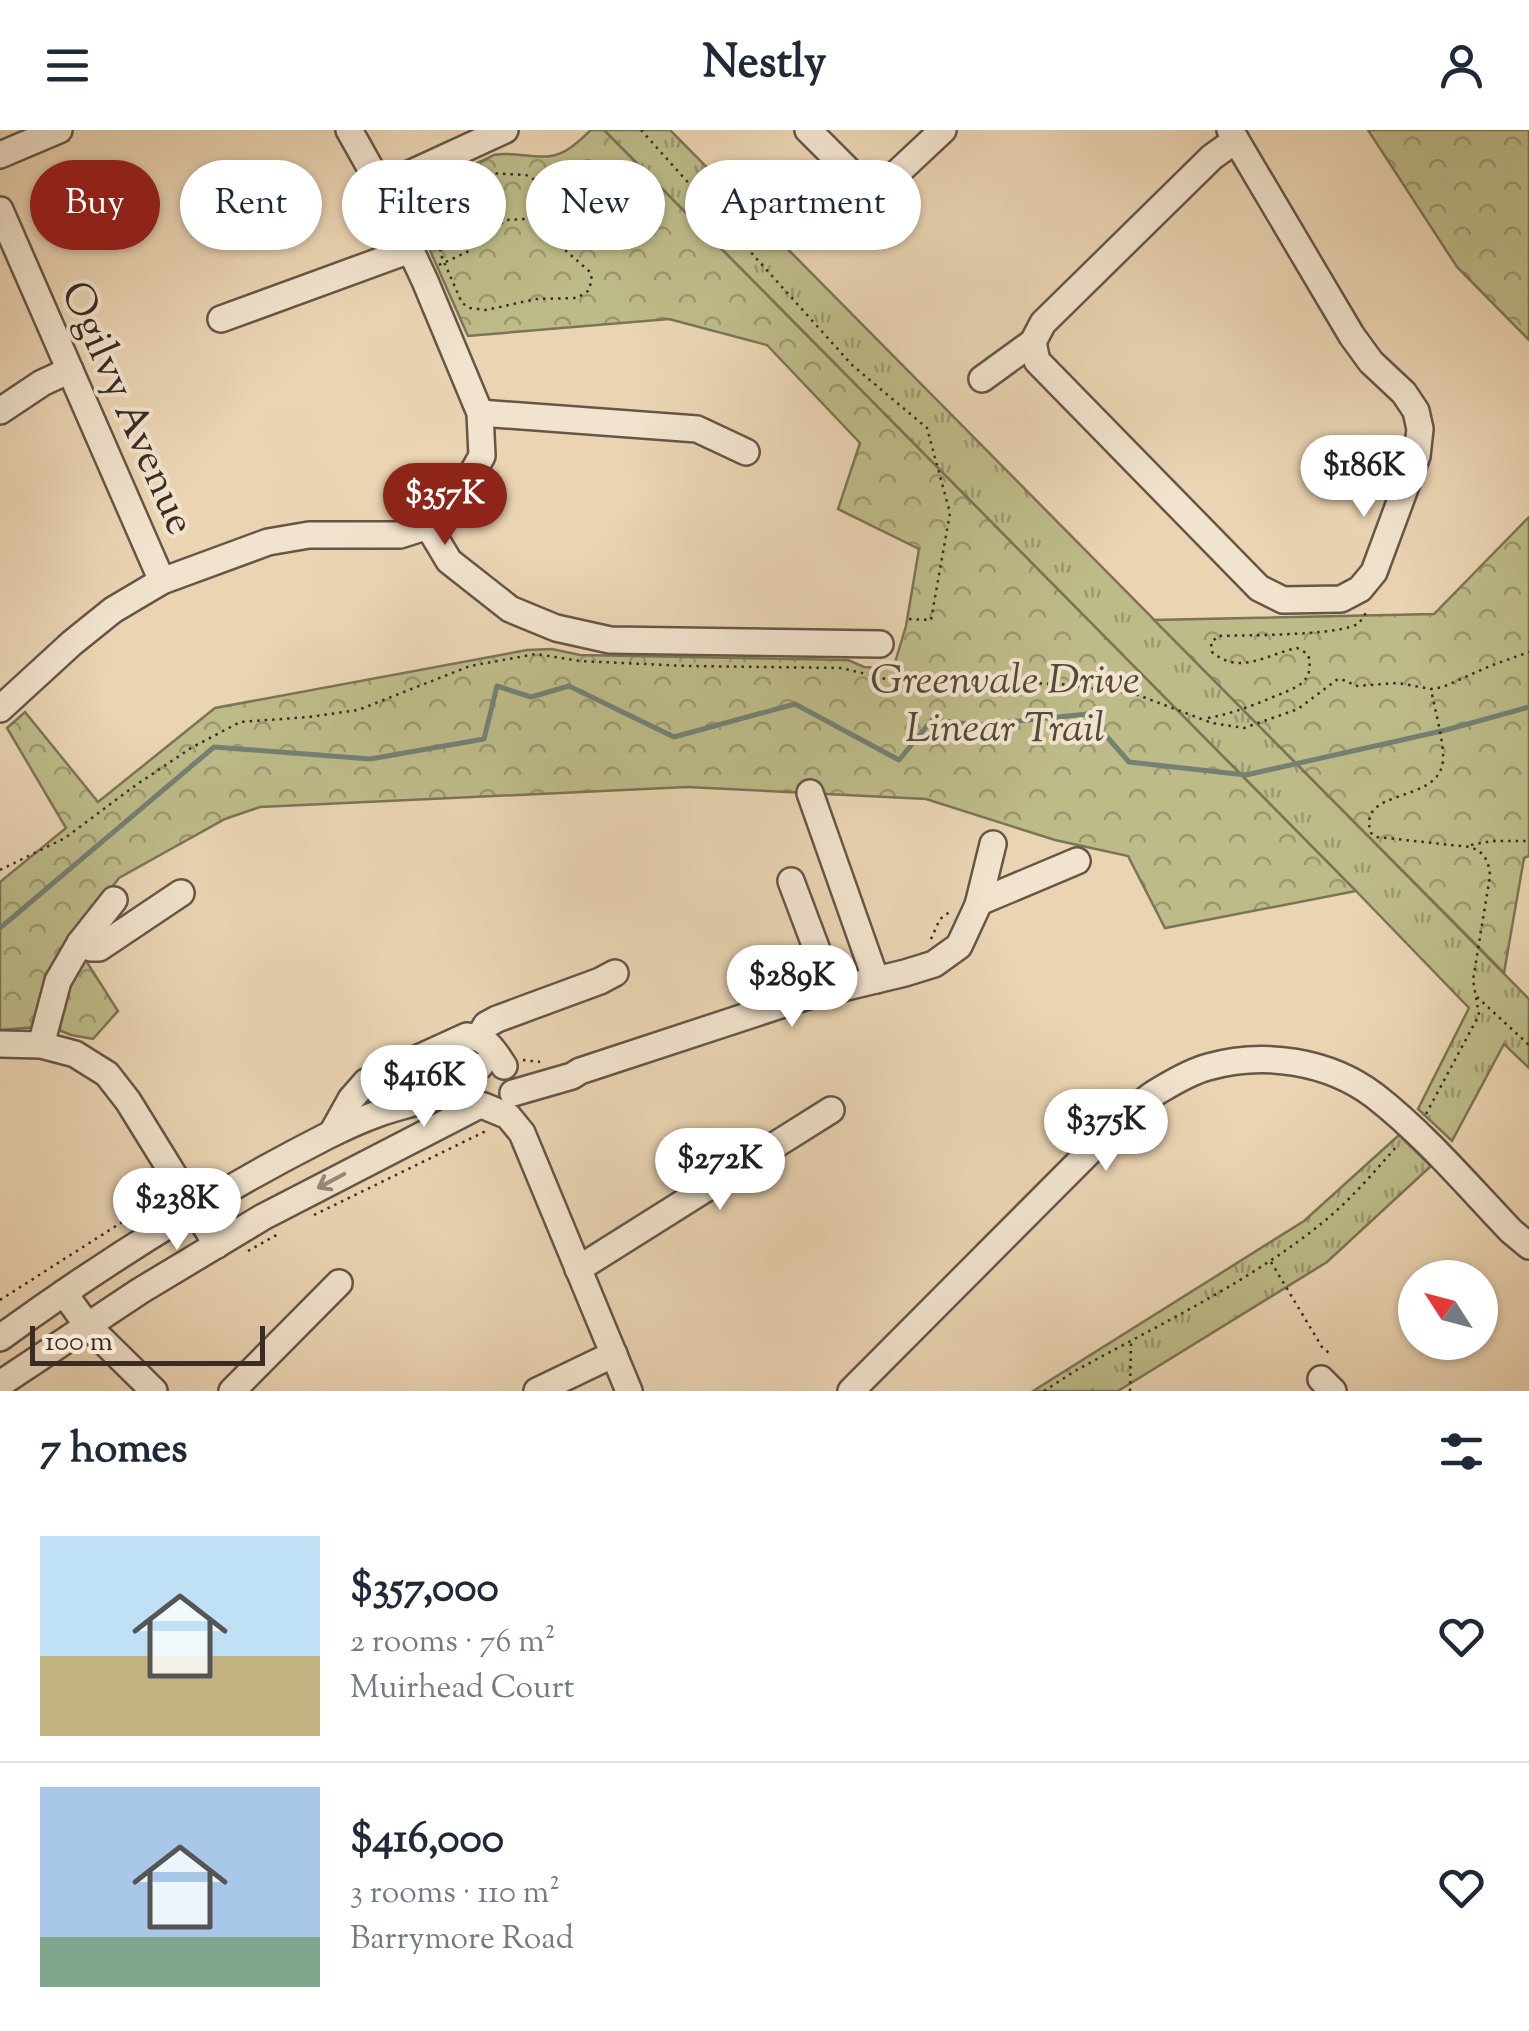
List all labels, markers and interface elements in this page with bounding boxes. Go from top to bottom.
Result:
text: Nestly [703,33,826,98]
icon: menu [40,38,95,93]
icon: person [1434,38,1489,93]
chip: Buy [30,160,160,250]
chip: Rent [180,160,322,250]
chip: Filters [342,160,506,250]
chip: New [526,160,665,250]
chip: Apartment [685,160,921,250]
street label: Ogilvy Avenue [43,273,208,545]
pin: $186K [1294,435,1434,520]
text: $186K [1322,444,1406,490]
pin: $357K [375,463,515,548]
text: $357K [405,472,485,518]
park label: Greenvale Drive Linear Trail [870,653,1140,761]
pin: $289K [722,945,862,1030]
text: $289K [749,954,835,1000]
pin: $416K [354,1045,494,1130]
text: $416K [382,1054,466,1100]
pin: $375K [1036,1089,1176,1174]
text: $375K [1066,1098,1146,1144]
pin: $272K [650,1128,790,1213]
text: $272K [677,1137,763,1183]
pin: $238K [107,1168,247,1253]
one-way arrow [317,1171,347,1191]
text: $238K [135,1177,219,1223]
north arrow [1398,1260,1498,1360]
map controls [1398,1260,1498,1360]
scale bar [30,1321,265,1366]
text: 100 m [45,1323,113,1363]
text: 7 homes [40,1421,188,1481]
icon: filters [1434,1424,1489,1479]
text: $357,000 [350,1560,499,1620]
icon: home [120,1576,240,1696]
icon: heart [1434,1609,1489,1664]
text: 2 rooms · 76 m² [350,1620,556,1666]
text: Muirhead Court [350,1666,574,1712]
text: $416,000 [350,1811,504,1871]
icon: home [120,1827,240,1947]
icon: heart [1434,1860,1489,1915]
text: 3 rooms · 110 m² [350,1871,560,1917]
text: Barrymore Road [350,1917,574,1963]

